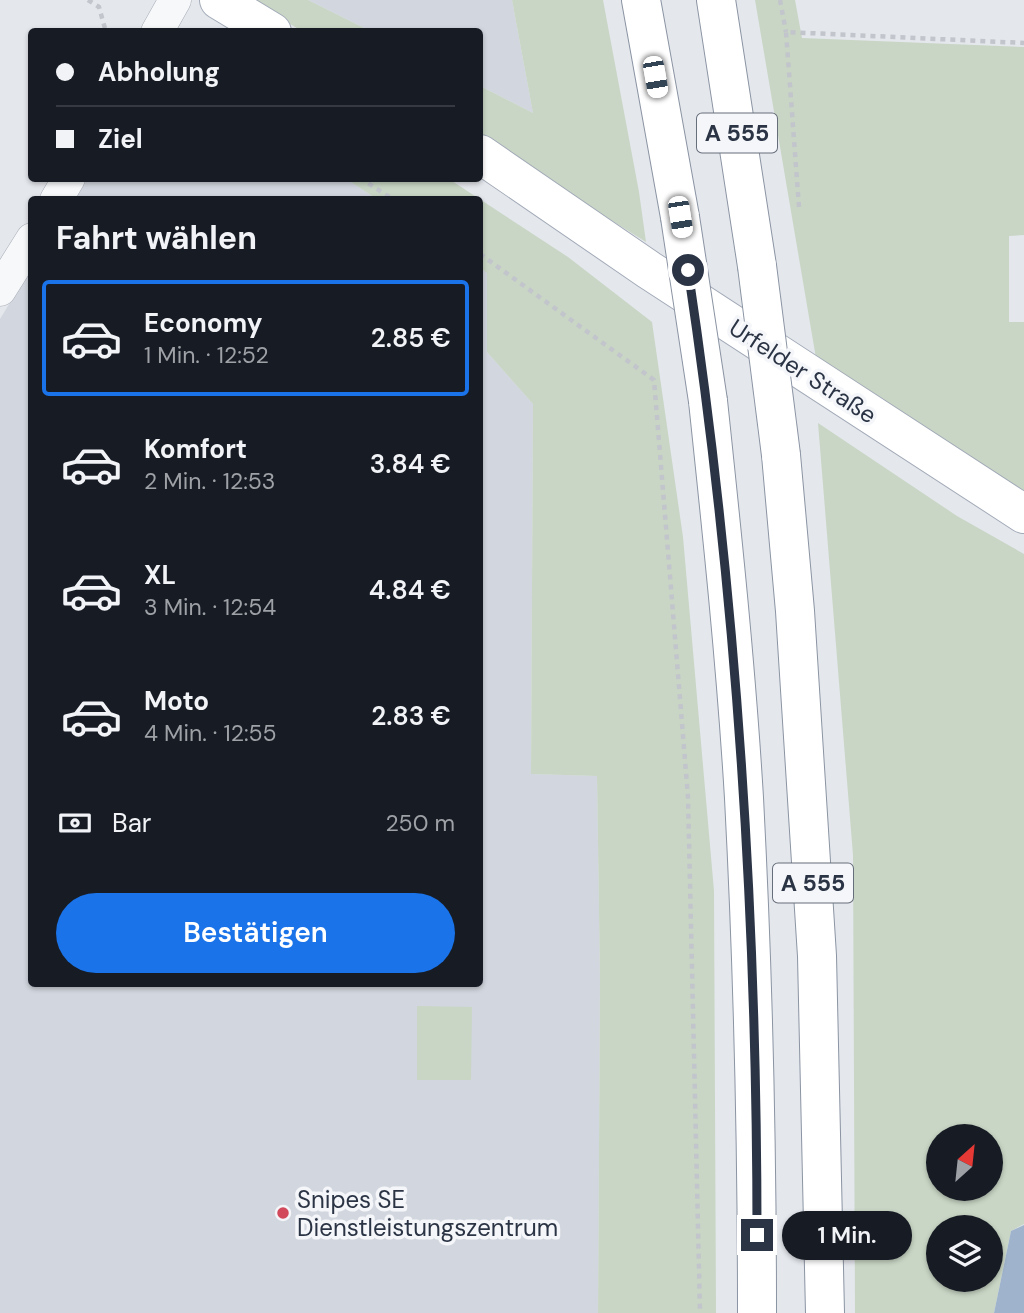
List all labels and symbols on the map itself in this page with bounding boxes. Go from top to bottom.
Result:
car [642,54,669,100]
road number: A 555 [697,114,777,152]
car [667,195,694,239]
route start [672,254,704,286]
street label: Urfelder Straße [723,312,883,430]
road number: A 555 [773,863,853,902]
north arrow [926,1124,1003,1200]
place label: Snipes SE Dienstleistungszentrum [297,1184,558,1243]
marker: Snipes SE Dienstleistungszentrum [275,1205,291,1221]
callout: 1 Min. [782,1210,911,1260]
route end [741,1219,773,1251]

